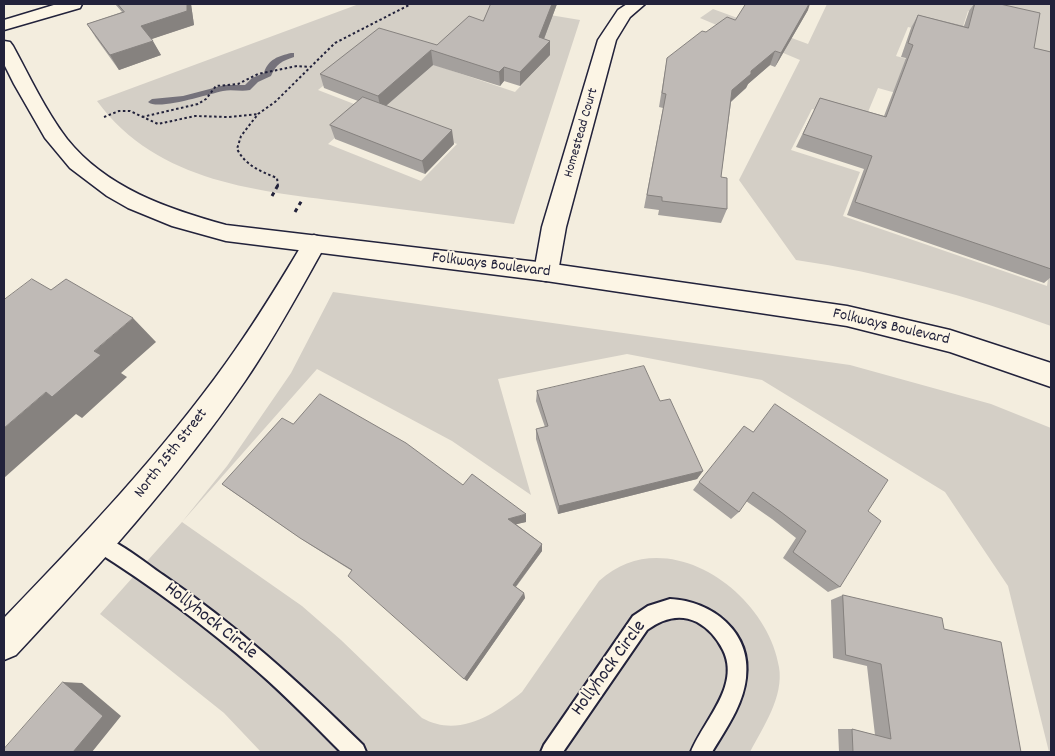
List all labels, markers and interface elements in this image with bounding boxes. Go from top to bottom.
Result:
street label: Homestead Court [561,86,603,180]
street label: Folkways Boulevard [431,249,551,283]
street label: Folkways Boulevard [831,305,951,351]
street label: North 25th Street [131,406,213,502]
street label: Hollyhock Circle [159,578,261,666]
street label: Hollyhock Circle [568,617,652,721]

